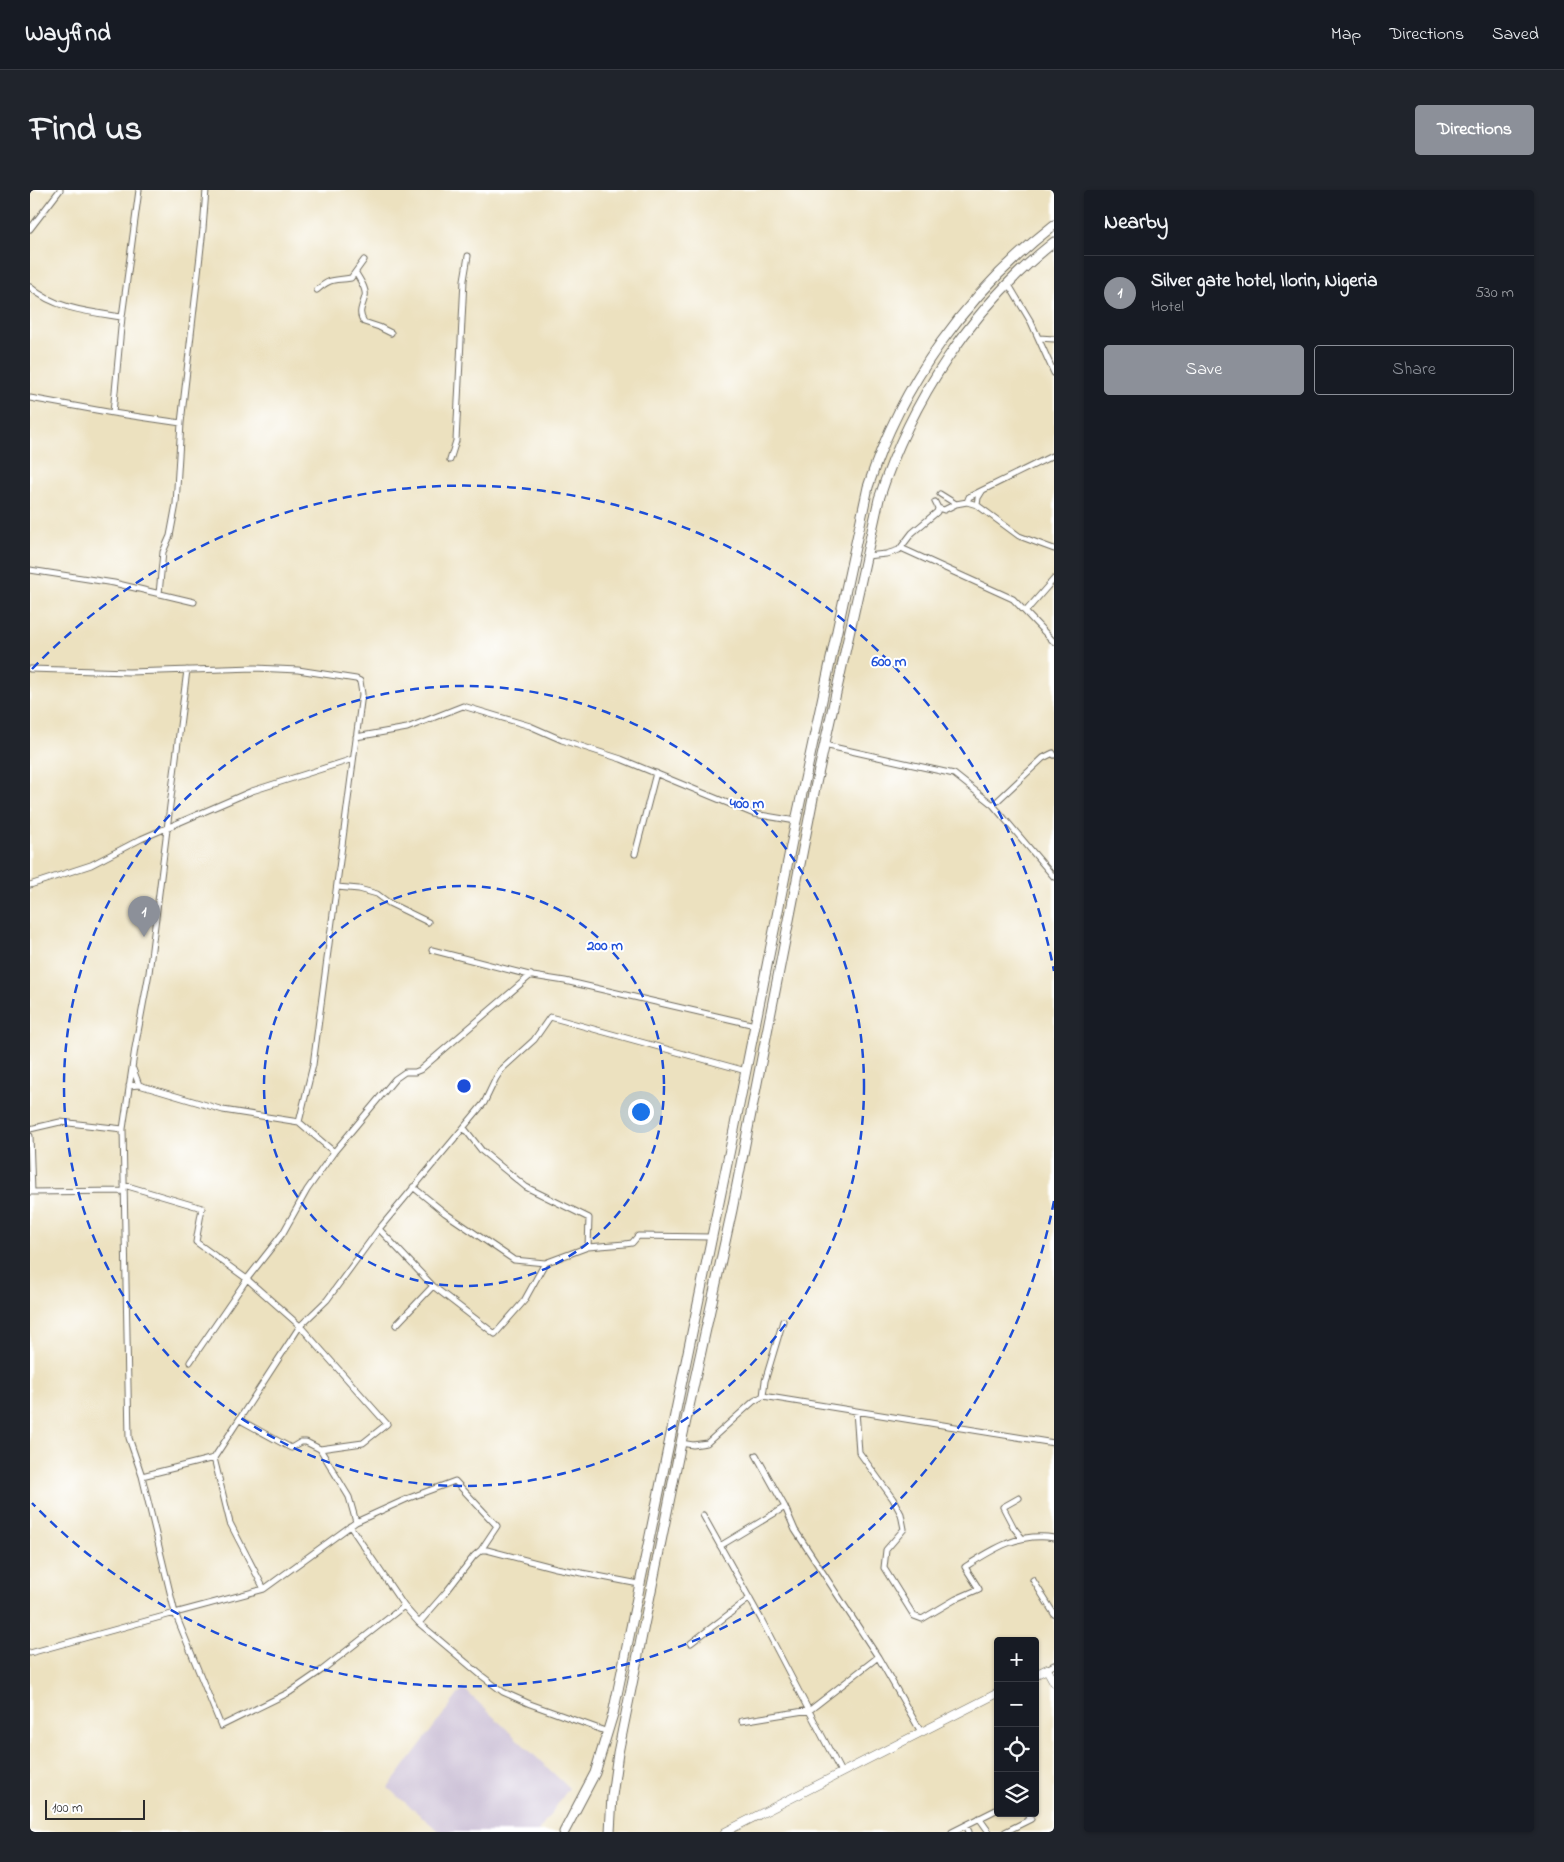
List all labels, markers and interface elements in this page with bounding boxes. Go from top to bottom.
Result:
text: Wayfind [25,17,111,52]
text: Map [1331,22,1361,48]
text: Directions [1389,22,1464,48]
text: Saved [1492,22,1539,48]
text: Find us [30,105,142,156]
button: Directions [1415,105,1534,155]
text: Nearby [1104,208,1168,238]
text: Silver gate hotel, Ilorin, Nigeria [1151,268,1377,295]
text: 1 [1117,281,1123,305]
text: 530 m [1475,281,1514,305]
text: Hotel [1151,295,1184,319]
button: Save [1104,345,1304,395]
button: Share [1314,345,1514,395]
text: 600 m [871,651,907,673]
text: 400 m [729,793,765,815]
pin: 1 [128,896,160,937]
text: 200 m [586,935,623,957]
centre of rings [455,1077,473,1095]
your location [628,1099,654,1125]
map controls [994,1637,1039,1817]
button: + [994,1637,1039,1682]
button: − [994,1682,1039,1727]
button: locate [994,1727,1039,1772]
button: layers [994,1772,1039,1817]
scale bar [45,1797,145,1820]
text: 100 m [52,1798,83,1819]

